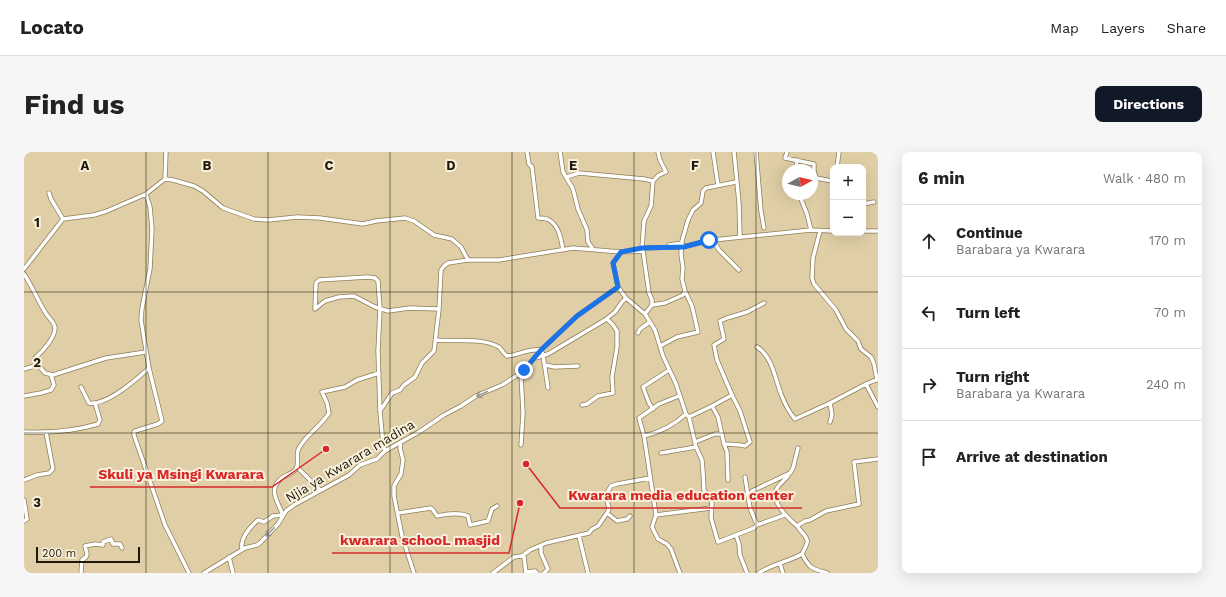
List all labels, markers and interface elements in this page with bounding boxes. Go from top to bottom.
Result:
text: Locato [20,16,84,39]
text: Map [1050,20,1079,36]
text: Layers [1101,20,1145,36]
text: Share [1167,20,1206,36]
button: Directions [1095,86,1202,122]
text: Find us [24,88,124,121]
text: A [81,158,90,173]
text: B [203,158,212,173]
text: C [325,158,334,173]
text: D [446,158,456,173]
text: E [569,158,577,173]
text: F [691,158,699,173]
north arrow [782,164,818,200]
map controls [830,164,866,236]
button: + [830,164,866,200]
text: 6 min [918,168,965,188]
text: Walk · 480 m [1103,171,1186,186]
button: − [830,200,866,236]
text: 1 [34,215,40,230]
text: Continue [956,224,1023,242]
icon: ahead [918,230,940,252]
route start [700,231,718,249]
text: 170 m [1149,233,1186,248]
text: Barabara ya Kwarara [956,242,1085,257]
icon: left [918,302,940,324]
text: Turn left [956,304,1020,322]
text: 70 m [1154,305,1186,320]
text: 2 [33,355,41,370]
route end [515,361,533,379]
text: Turn right [956,368,1029,386]
icon: right [918,374,940,396]
text: 240 m [1146,377,1186,392]
text: Barabara ya Kwarara [956,386,1085,401]
one-way arrow [476,391,488,398]
street label: Njia ya Kwarara madina [283,416,418,505]
icon: arrive [918,446,940,468]
text: Arrive at destination [956,448,1108,466]
callout: Skuli ya Msingi Kwarara [90,461,272,487]
text: Skuli ya Msingi Kwarara [98,466,265,482]
callout: Kwarara media education center [560,482,802,508]
text: Kwarara media education center [568,487,794,503]
text: 3 [33,495,41,510]
one-way arrow [265,527,275,537]
callout: kwarara schooL masjid [332,527,509,553]
text: kwarara schooL masjid [340,532,500,548]
scale bar [36,545,140,564]
text: 200 m [42,547,76,560]

